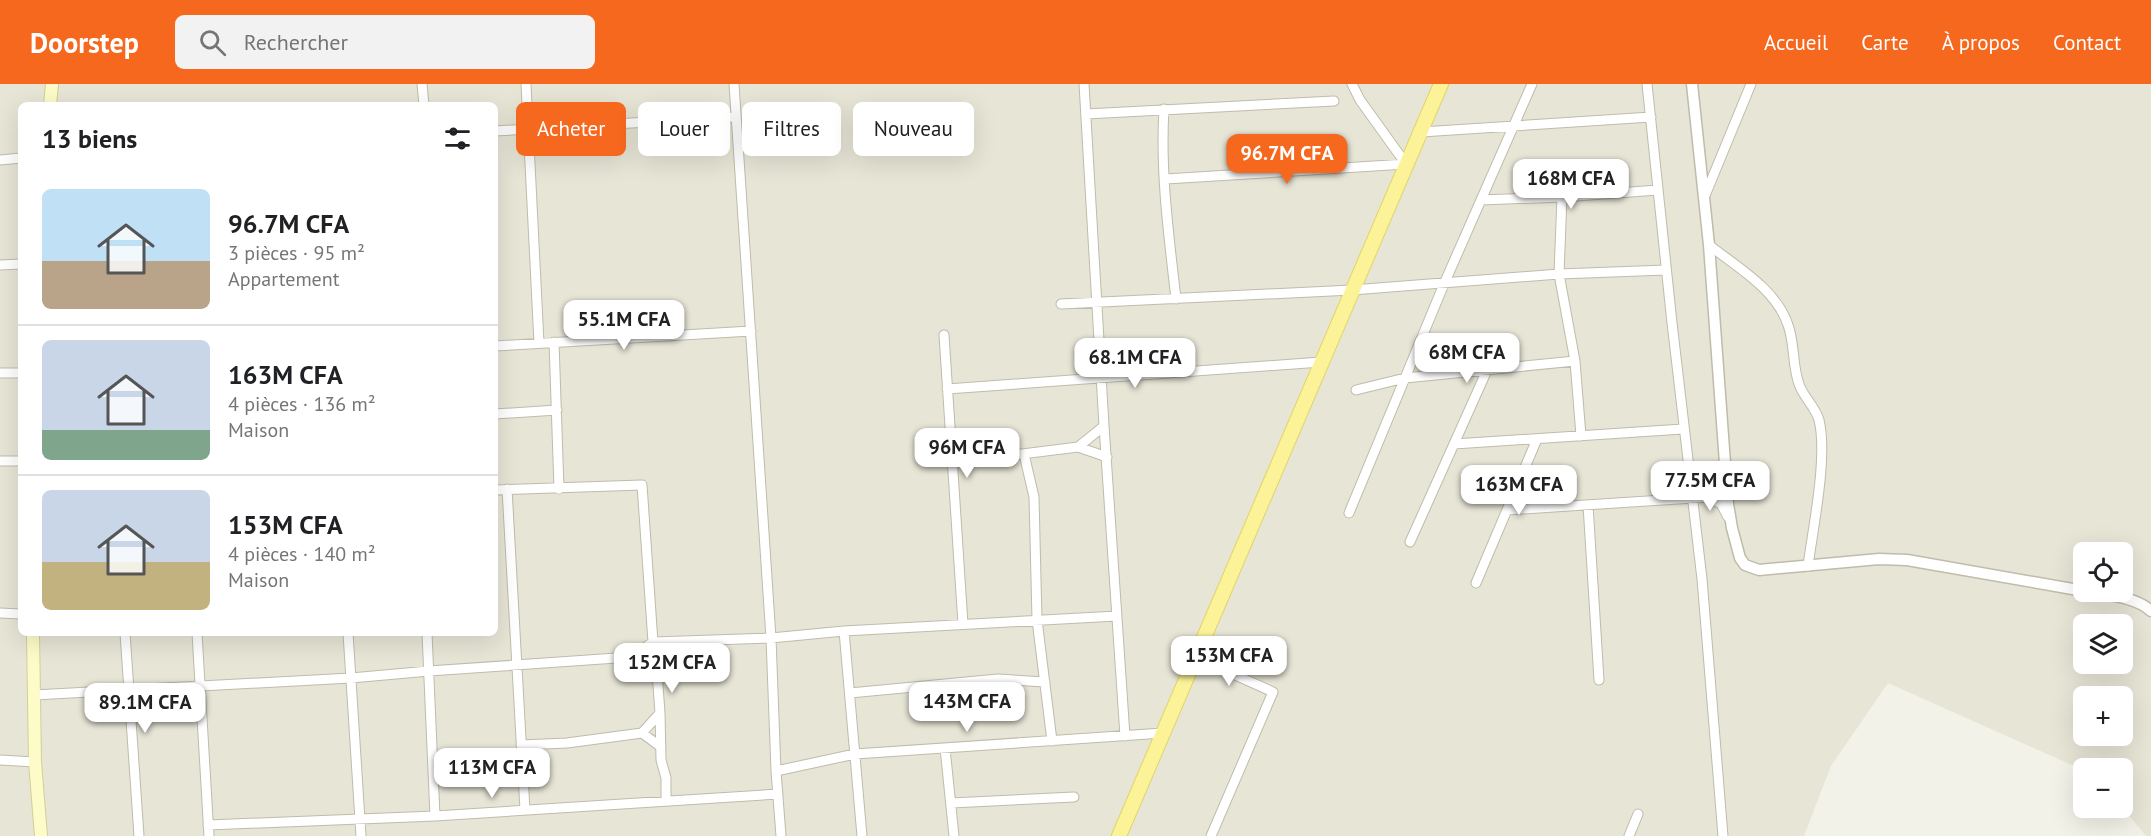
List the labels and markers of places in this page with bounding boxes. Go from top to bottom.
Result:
pin: 96.7M CFA [1218,134,1356,185]
pin: 168M CFA [1509,159,1633,210]
pin: 55.1M CFA [555,300,693,351]
pin: 68M CFA [1412,333,1522,384]
pin: 68.1M CFA [1066,338,1204,389]
pin: 96M CFA [912,428,1022,479]
pin: 77.5M CFA [1641,461,1779,512]
pin: 163M CFA [1457,465,1581,516]
pin: 153M CFA [1167,636,1291,687]
pin: 152M CFA [610,643,734,694]
pin: 143M CFA [905,682,1029,733]
pin: 89.1M CFA [76,683,214,734]
pin: 113M CFA [430,748,554,799]

